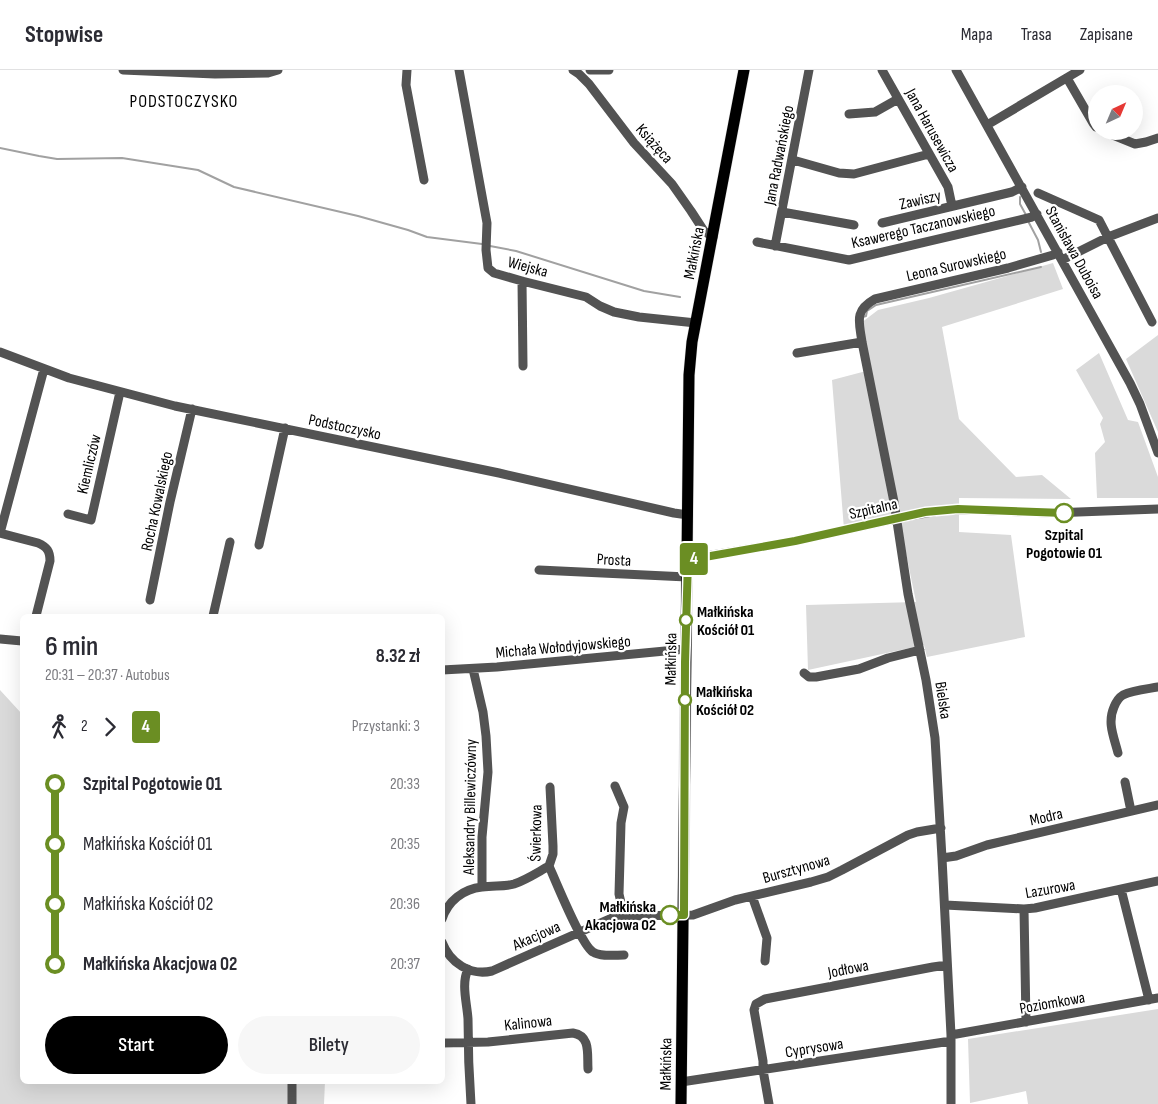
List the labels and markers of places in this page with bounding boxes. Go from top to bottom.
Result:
marker: Szpital Pogotowie 01 [1054,503,1074,523]
place label: Szpital Pogotowie 01 [1026,526,1103,563]
place label: Małkińska Kościół 01 [697,603,755,640]
marker: Małkińska Kościół 01 [679,613,693,627]
place label: Małkińska Kościół 02 [696,683,754,720]
marker: Małkińska Kościół 02 [678,693,692,707]
place label: Małkińska Akacjowa 02 [584,898,656,935]
marker: Małkińska Akacjowa 02 [660,905,680,925]

